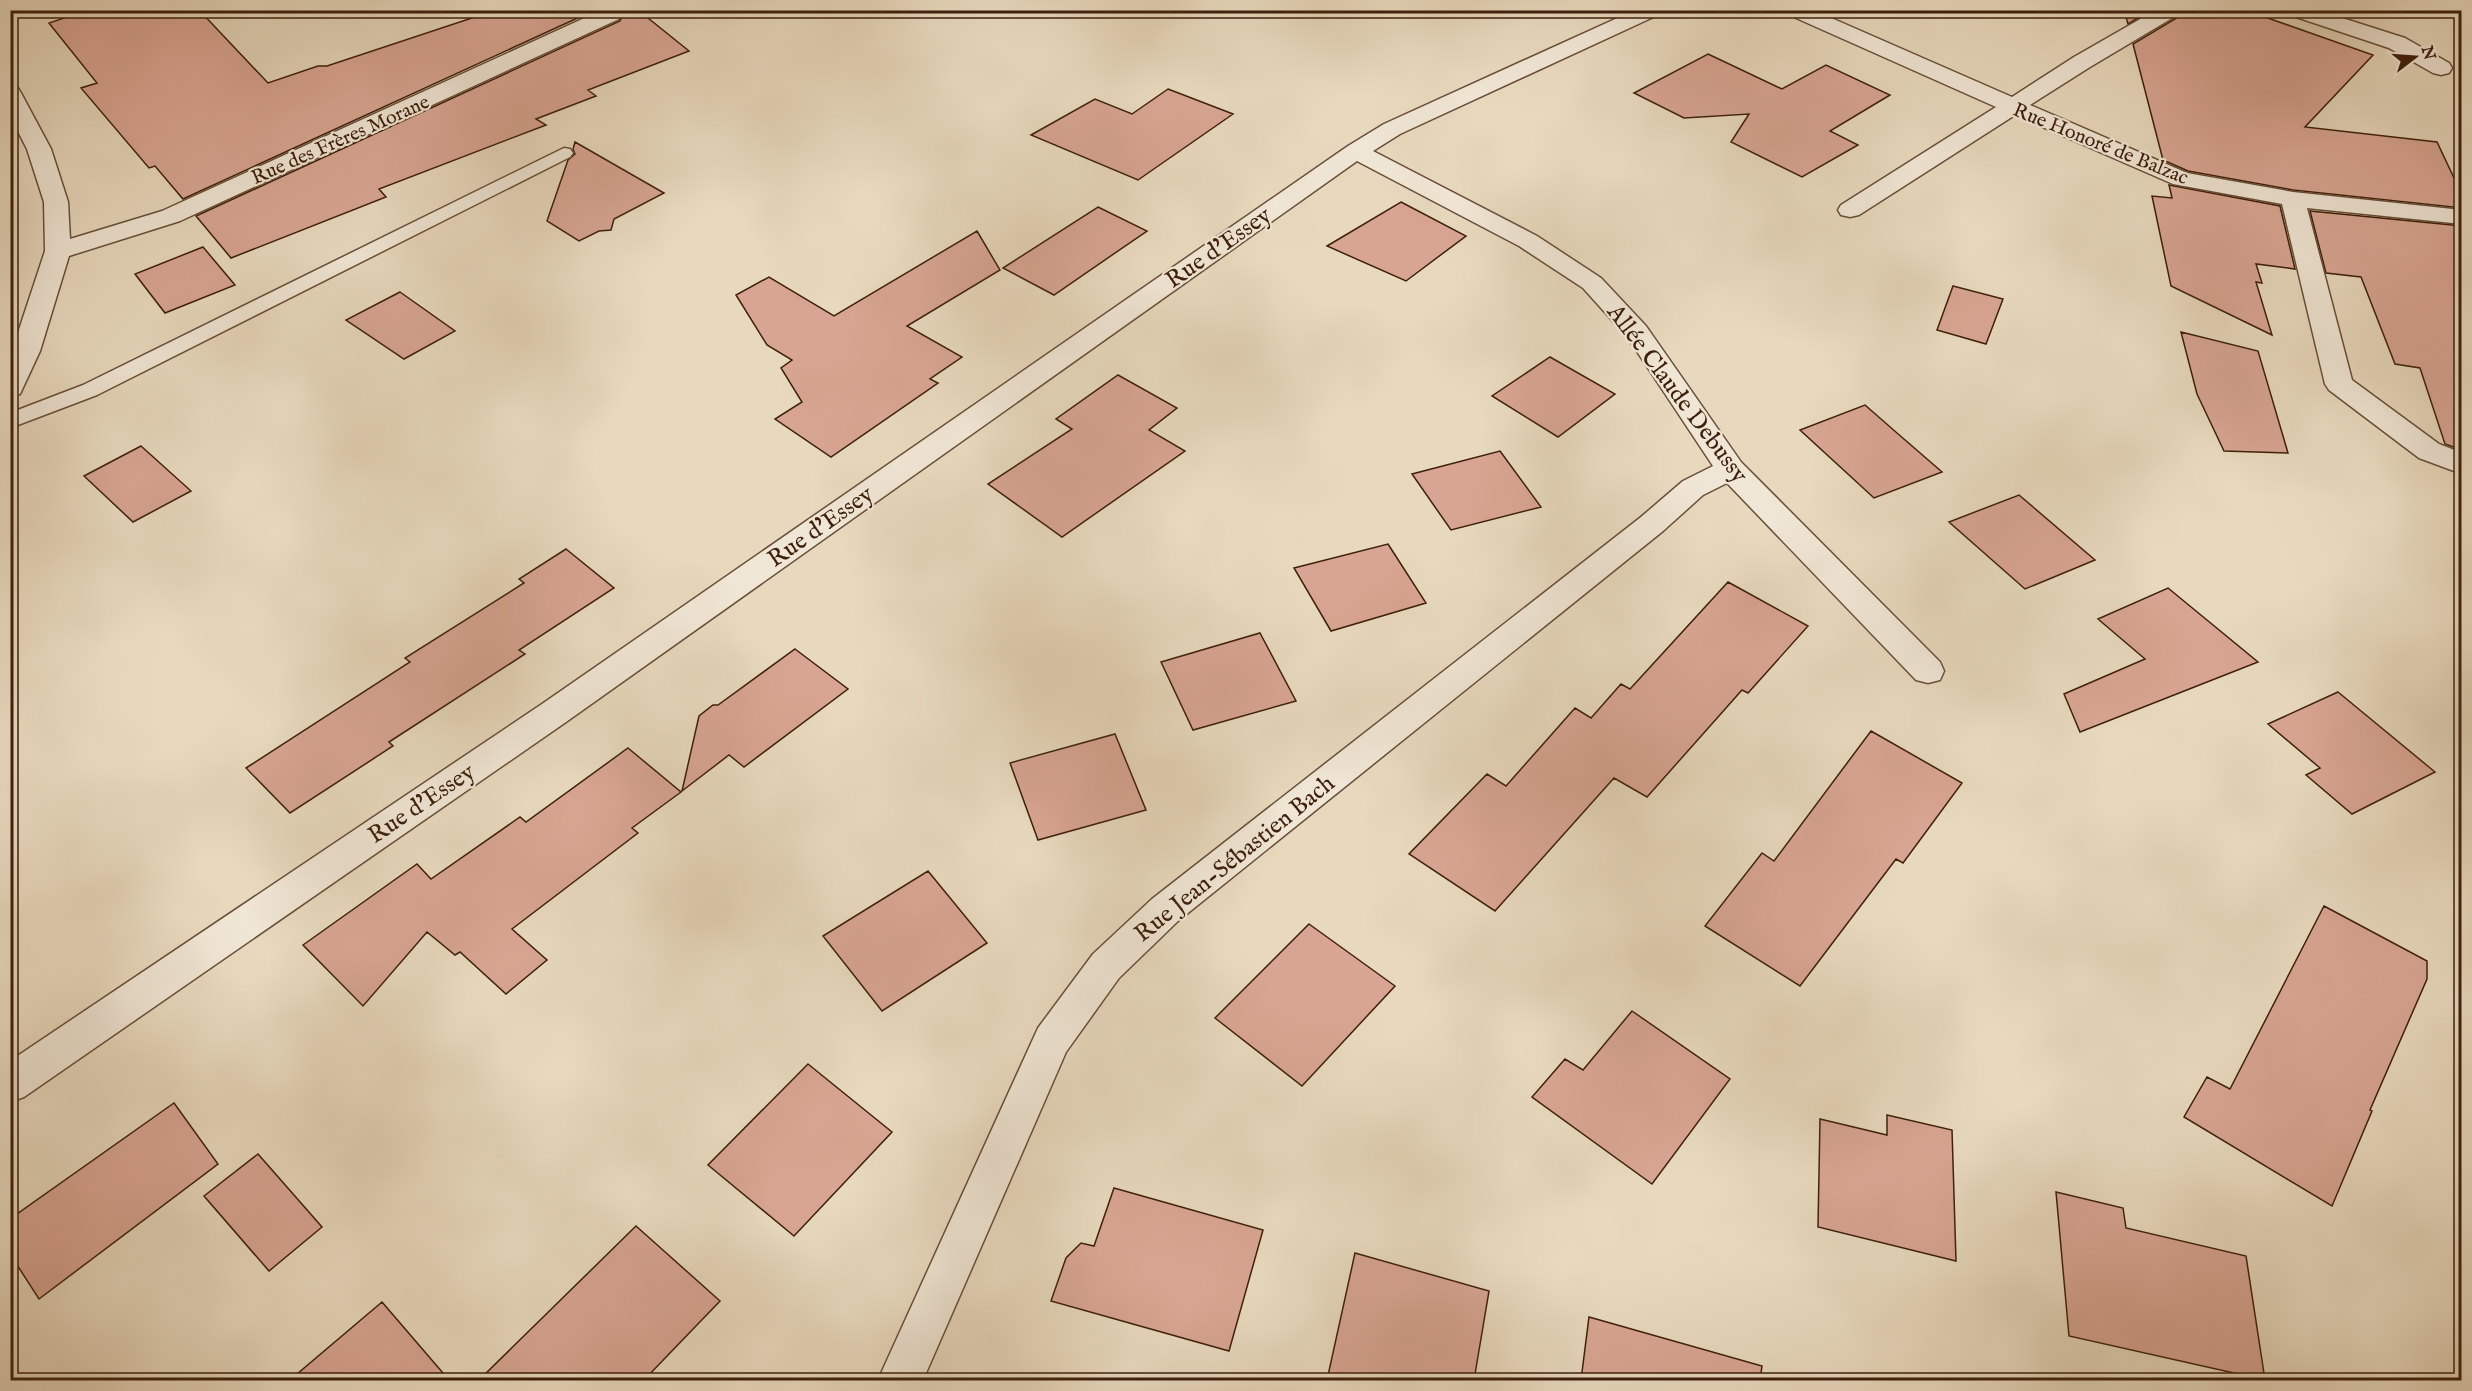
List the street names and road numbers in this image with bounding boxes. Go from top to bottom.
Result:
street label: Rue des Frères Morane [248,90,434,191]
street label: Rue Honoré de Balzac [2009,98,2192,191]
street label: Rue d'Essey [1160,200,1278,296]
street label: Allée Claude Debussy [1599,297,1754,490]
street label: Rue d'Essey [762,479,880,575]
street label: Rue d'Essey [362,757,481,851]
street label: Rue Jean-Sébastien Bach [1128,769,1342,950]

